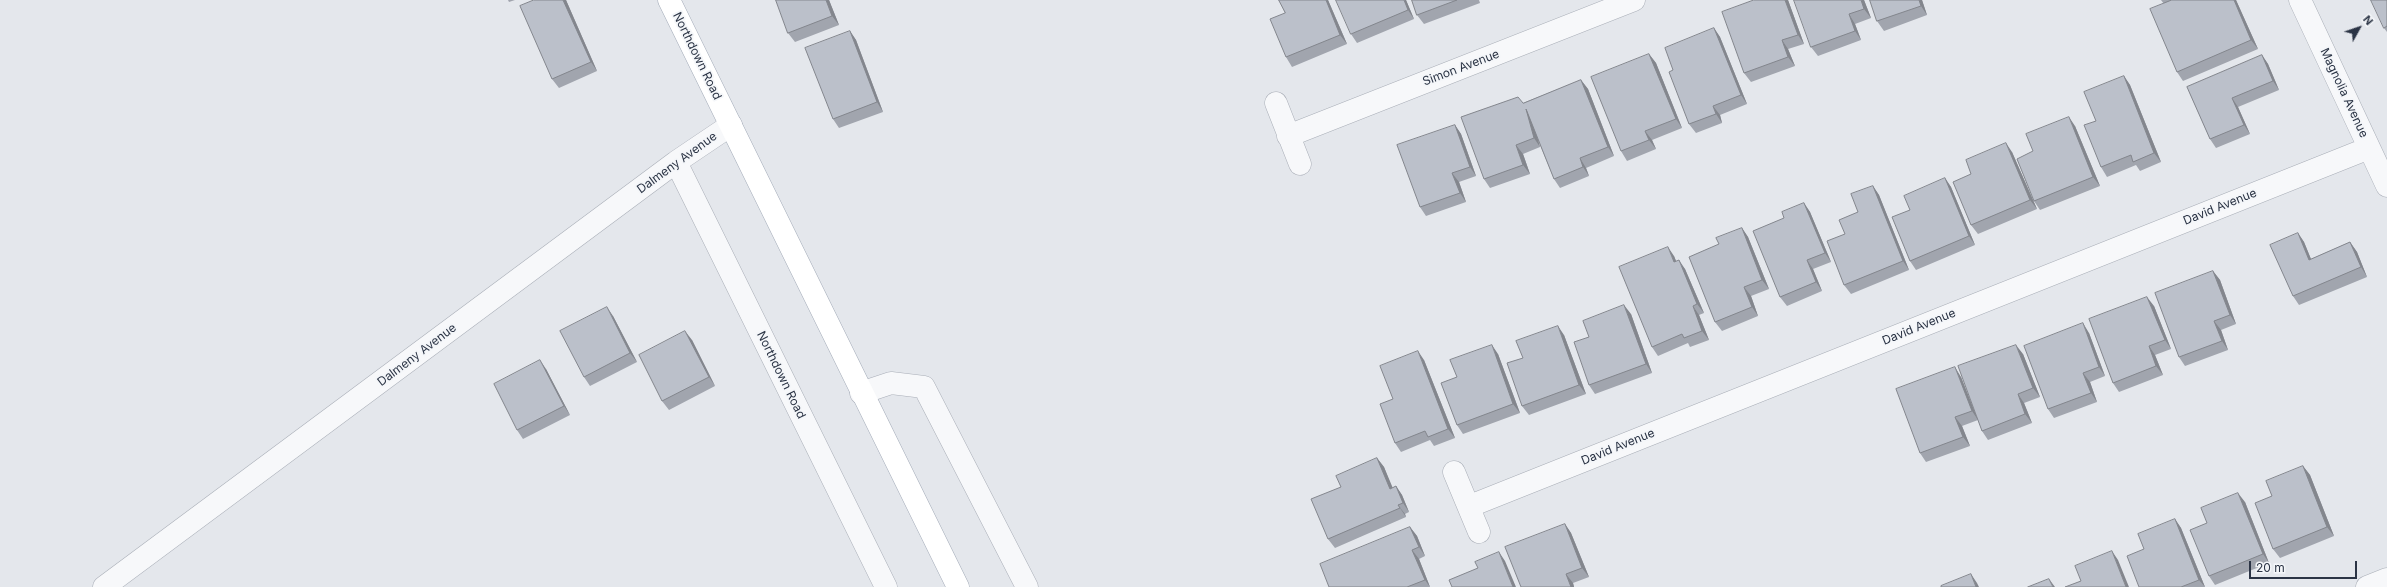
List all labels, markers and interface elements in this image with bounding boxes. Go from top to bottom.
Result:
north arrow [2339,8,2379,48]
street label: Northdown Road [670,10,724,102]
text: N [2360,13,2376,28]
street label: Magnolia Avenue [2317,46,2371,140]
street label: Simon Avenue [1421,47,1501,89]
street label: Dalmeny Avenue [634,129,720,197]
street label: David Avenue [2181,186,2259,228]
street label: David Avenue [1880,306,1958,348]
street label: Dalmeny Avenue [375,321,459,389]
street label: Northdown Road [754,329,808,421]
street label: David Avenue [1579,426,1657,468]
scale bar [2251,553,2359,579]
text: 20 m [2256,560,2285,575]

